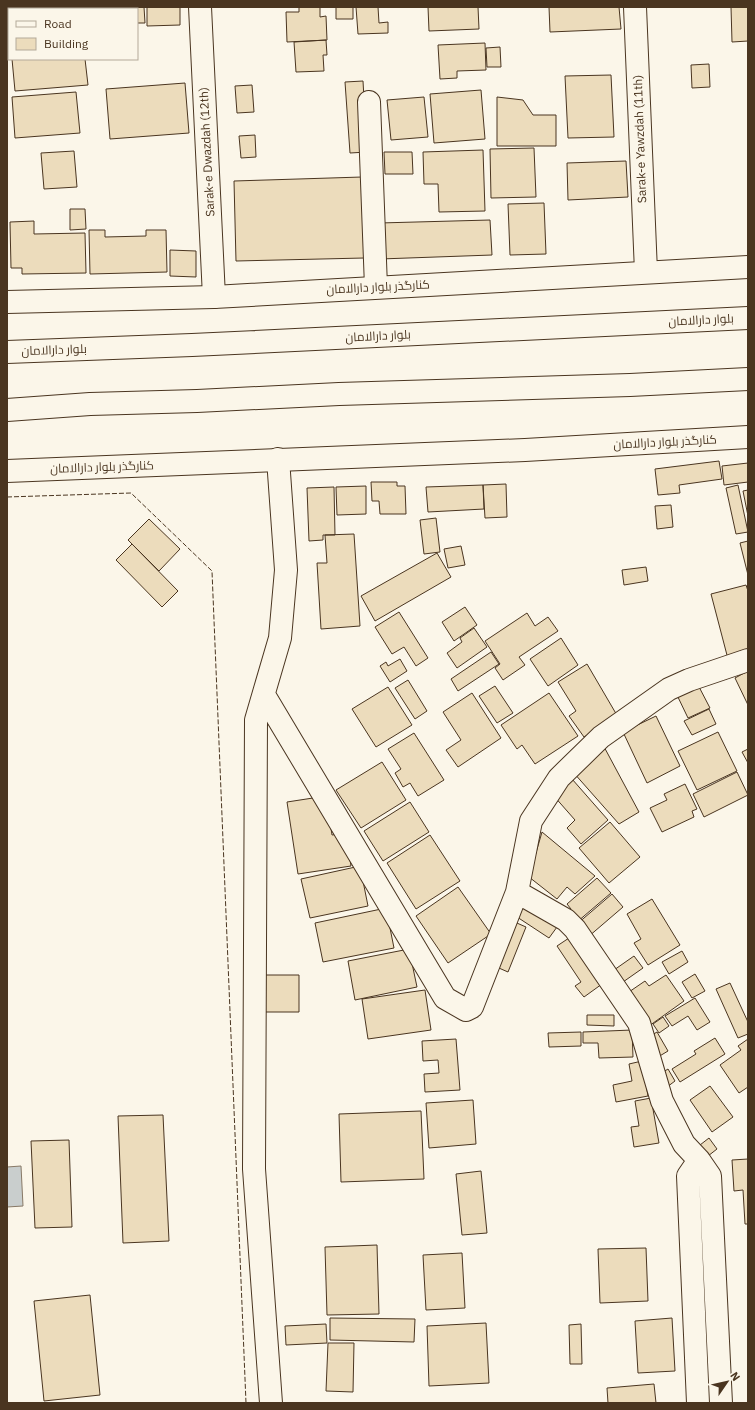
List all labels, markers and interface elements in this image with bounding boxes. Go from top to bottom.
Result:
legend [8,8,138,60]
text: Road [44,16,72,31]
text: Building [44,36,89,51]
street label: Sarak-e Yawzdah (11th) [630,75,649,203]
street label: Sarak-e Dwazdah (12th) [196,87,217,217]
street label: کنارگذر بلوار دارالامان [326,276,430,297]
street label: بلوار دارالامان [668,310,734,329]
street label: بلوار دارالامان [345,326,411,345]
street label: بلوار دارالامان [21,341,87,358]
street label: کنارگذر بلوار دارالامان [613,431,717,452]
street label: کنارگذر بلوار دارالامان [50,457,154,476]
north arrow [707,1362,747,1402]
text: N [727,1369,743,1384]

